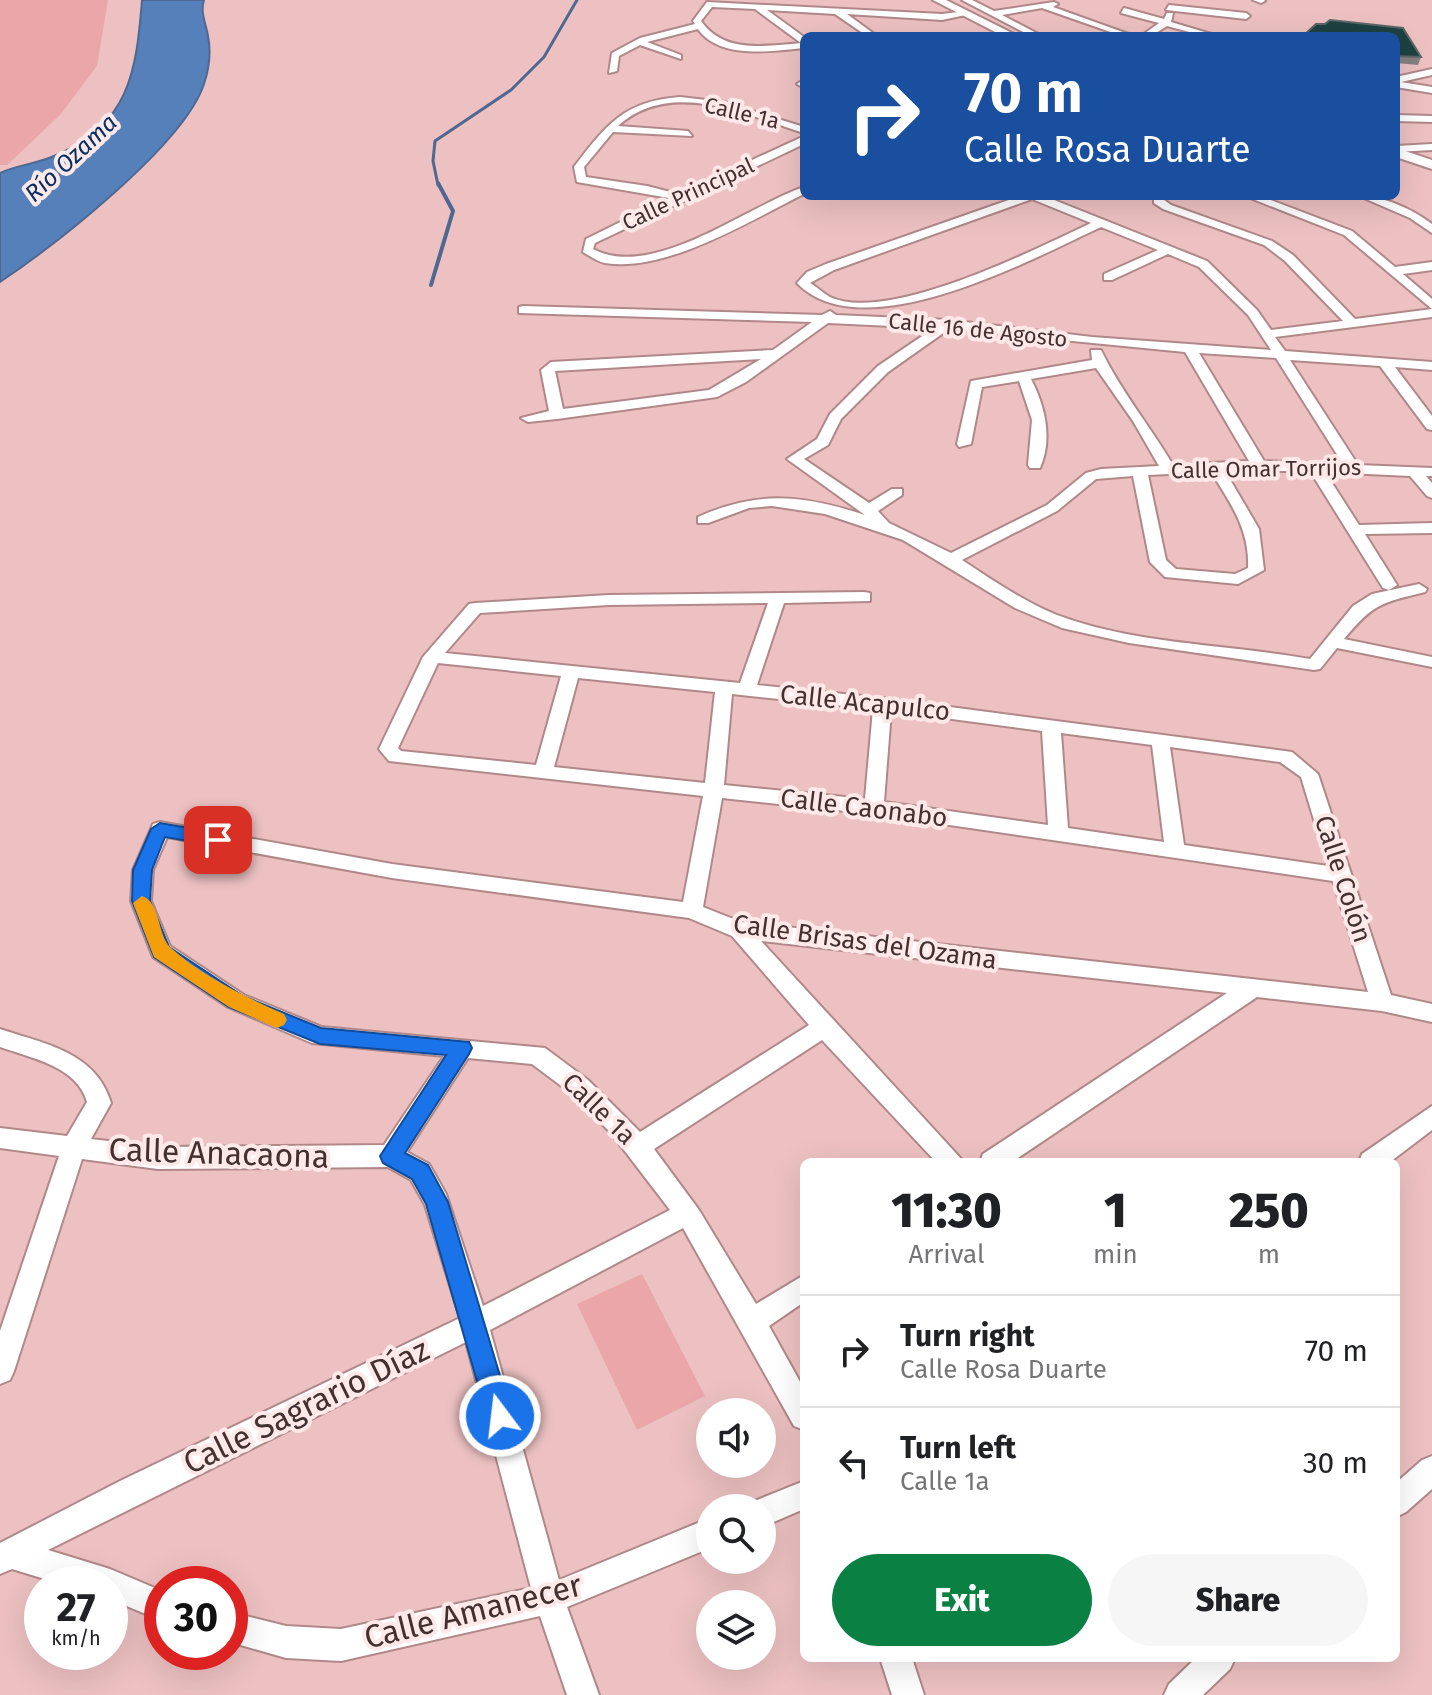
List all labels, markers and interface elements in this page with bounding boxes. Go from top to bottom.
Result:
text: 70 m [964,60,1083,127]
icon: right [832,64,936,168]
street label: Calle 1a [702,91,782,135]
water label: Río Ozama [19,108,123,208]
text: Calle Rosa Duarte [964,128,1251,172]
street label: Calle Principal [618,152,758,236]
street label: Calle 16 de Agosto [887,307,1069,353]
street label: Calle Omar Torrijos [1171,454,1361,484]
street label: Calle Acapulco [778,679,952,727]
street label: Calle Caonabo [779,782,949,834]
pin [184,806,252,874]
street label: Calle Colón [1308,812,1378,946]
icon: arrive [196,818,240,862]
street label: Calle Brisas del Ozama [731,908,999,976]
street label: Calle 1a [556,1067,642,1151]
street label: Calle Anacaona [108,1130,330,1176]
text: 11:30 [891,1182,1002,1240]
text: 1 [1104,1182,1127,1240]
text: 250 [1229,1182,1309,1240]
text: Arrival [908,1239,985,1270]
text: min [1093,1239,1138,1270]
text: m [1258,1239,1280,1270]
text: Turn right [900,1318,1035,1354]
icon: right [832,1329,876,1373]
street label: Calle Sagrario Díaz [177,1330,435,1482]
text: 70 m [1305,1333,1368,1369]
text: Calle Rosa Duarte [900,1354,1107,1385]
position arrow [458,1374,542,1458]
map controls [696,1398,776,1670]
button: sound [696,1398,776,1478]
text: Turn left [900,1430,1016,1466]
icon: left [832,1441,876,1485]
text: 30 m [1303,1445,1368,1481]
text: Calle 1a [900,1466,990,1497]
button: search [696,1494,776,1574]
button: Exit [832,1554,1092,1646]
button: Share [1108,1554,1368,1646]
street label: Calle Amanecer [360,1565,586,1656]
speed limit sign: 30 [144,1566,248,1670]
text: 27 [57,1584,96,1632]
button: layers [696,1590,776,1670]
text: km/h [51,1626,101,1650]

